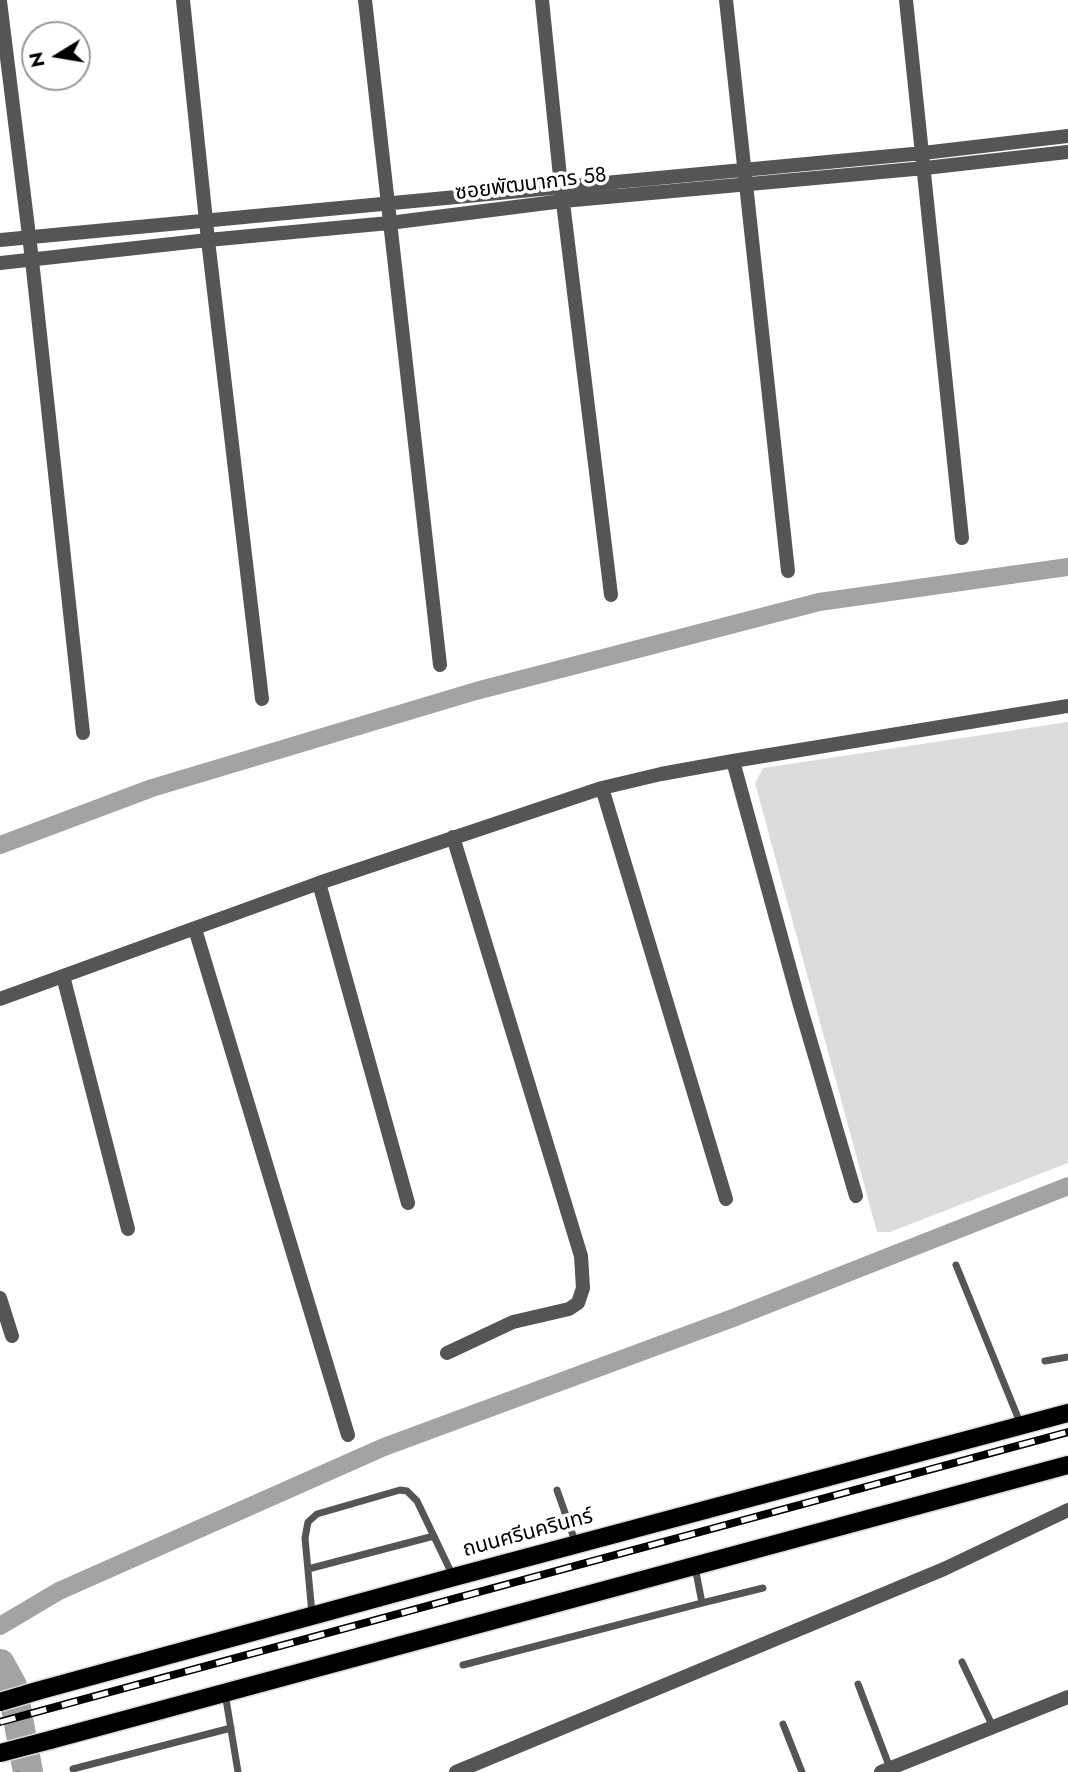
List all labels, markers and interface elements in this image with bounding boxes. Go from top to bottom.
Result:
north arrow [21,21,91,91]
text: N [22,50,52,70]
street label: ซอยพัฒนาการ 58 [454,163,608,207]
street label: ถนนศรีนครินทร์ [460,1505,596,1563]

